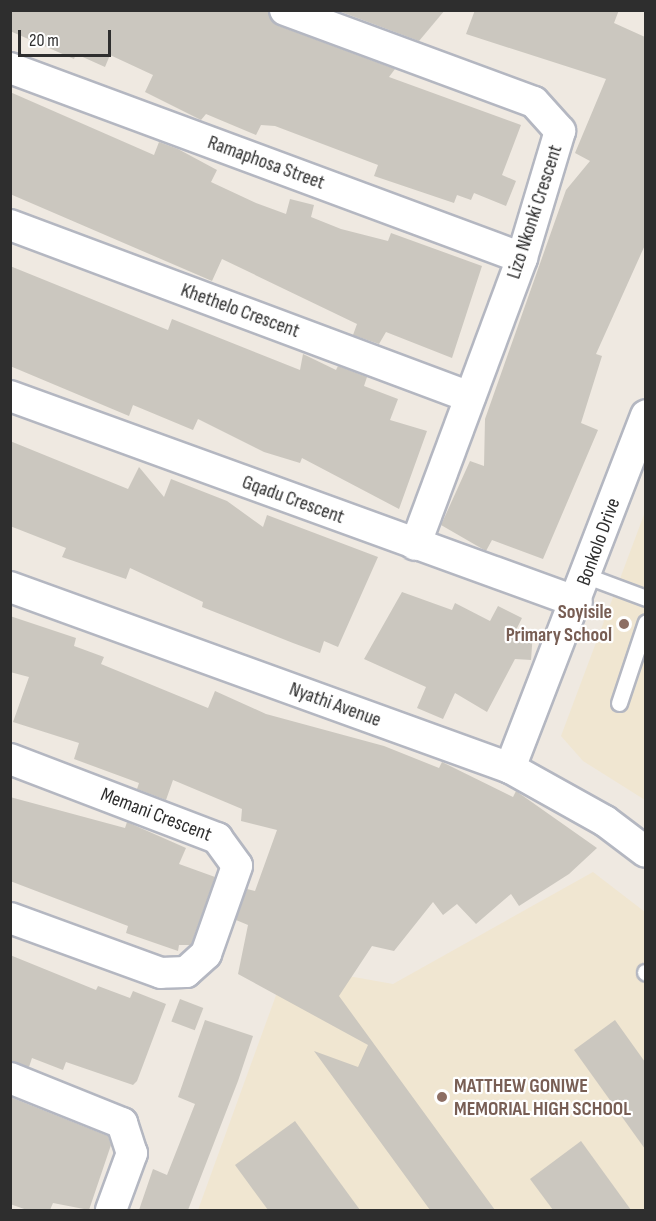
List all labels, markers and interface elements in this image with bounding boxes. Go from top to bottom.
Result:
scale bar [21,18,114,56]
text: 20 m [29,30,59,51]
street label: Ramaphosa Street [204,131,328,195]
street label: Lizo Nkonki Crescent [502,142,568,282]
street label: Khethelo Crescent [177,278,303,344]
street label: Gqadu Crescent [239,470,347,530]
street label: Bonkolo Drive [572,495,626,589]
place label: Soyisile Primary School [506,600,612,647]
marker: Soyisile Primary School [617,617,631,631]
street label: Nyathi Avenue [286,677,384,733]
street label: Memani Crescent [97,783,215,847]
place label: MATTHEW GONIWE MEMORIAL HIGH SCHOOL [454,1074,631,1121]
marker: MATTHEW GONIWE MEMORIAL HIGH SCHOOL [435,1090,449,1104]

